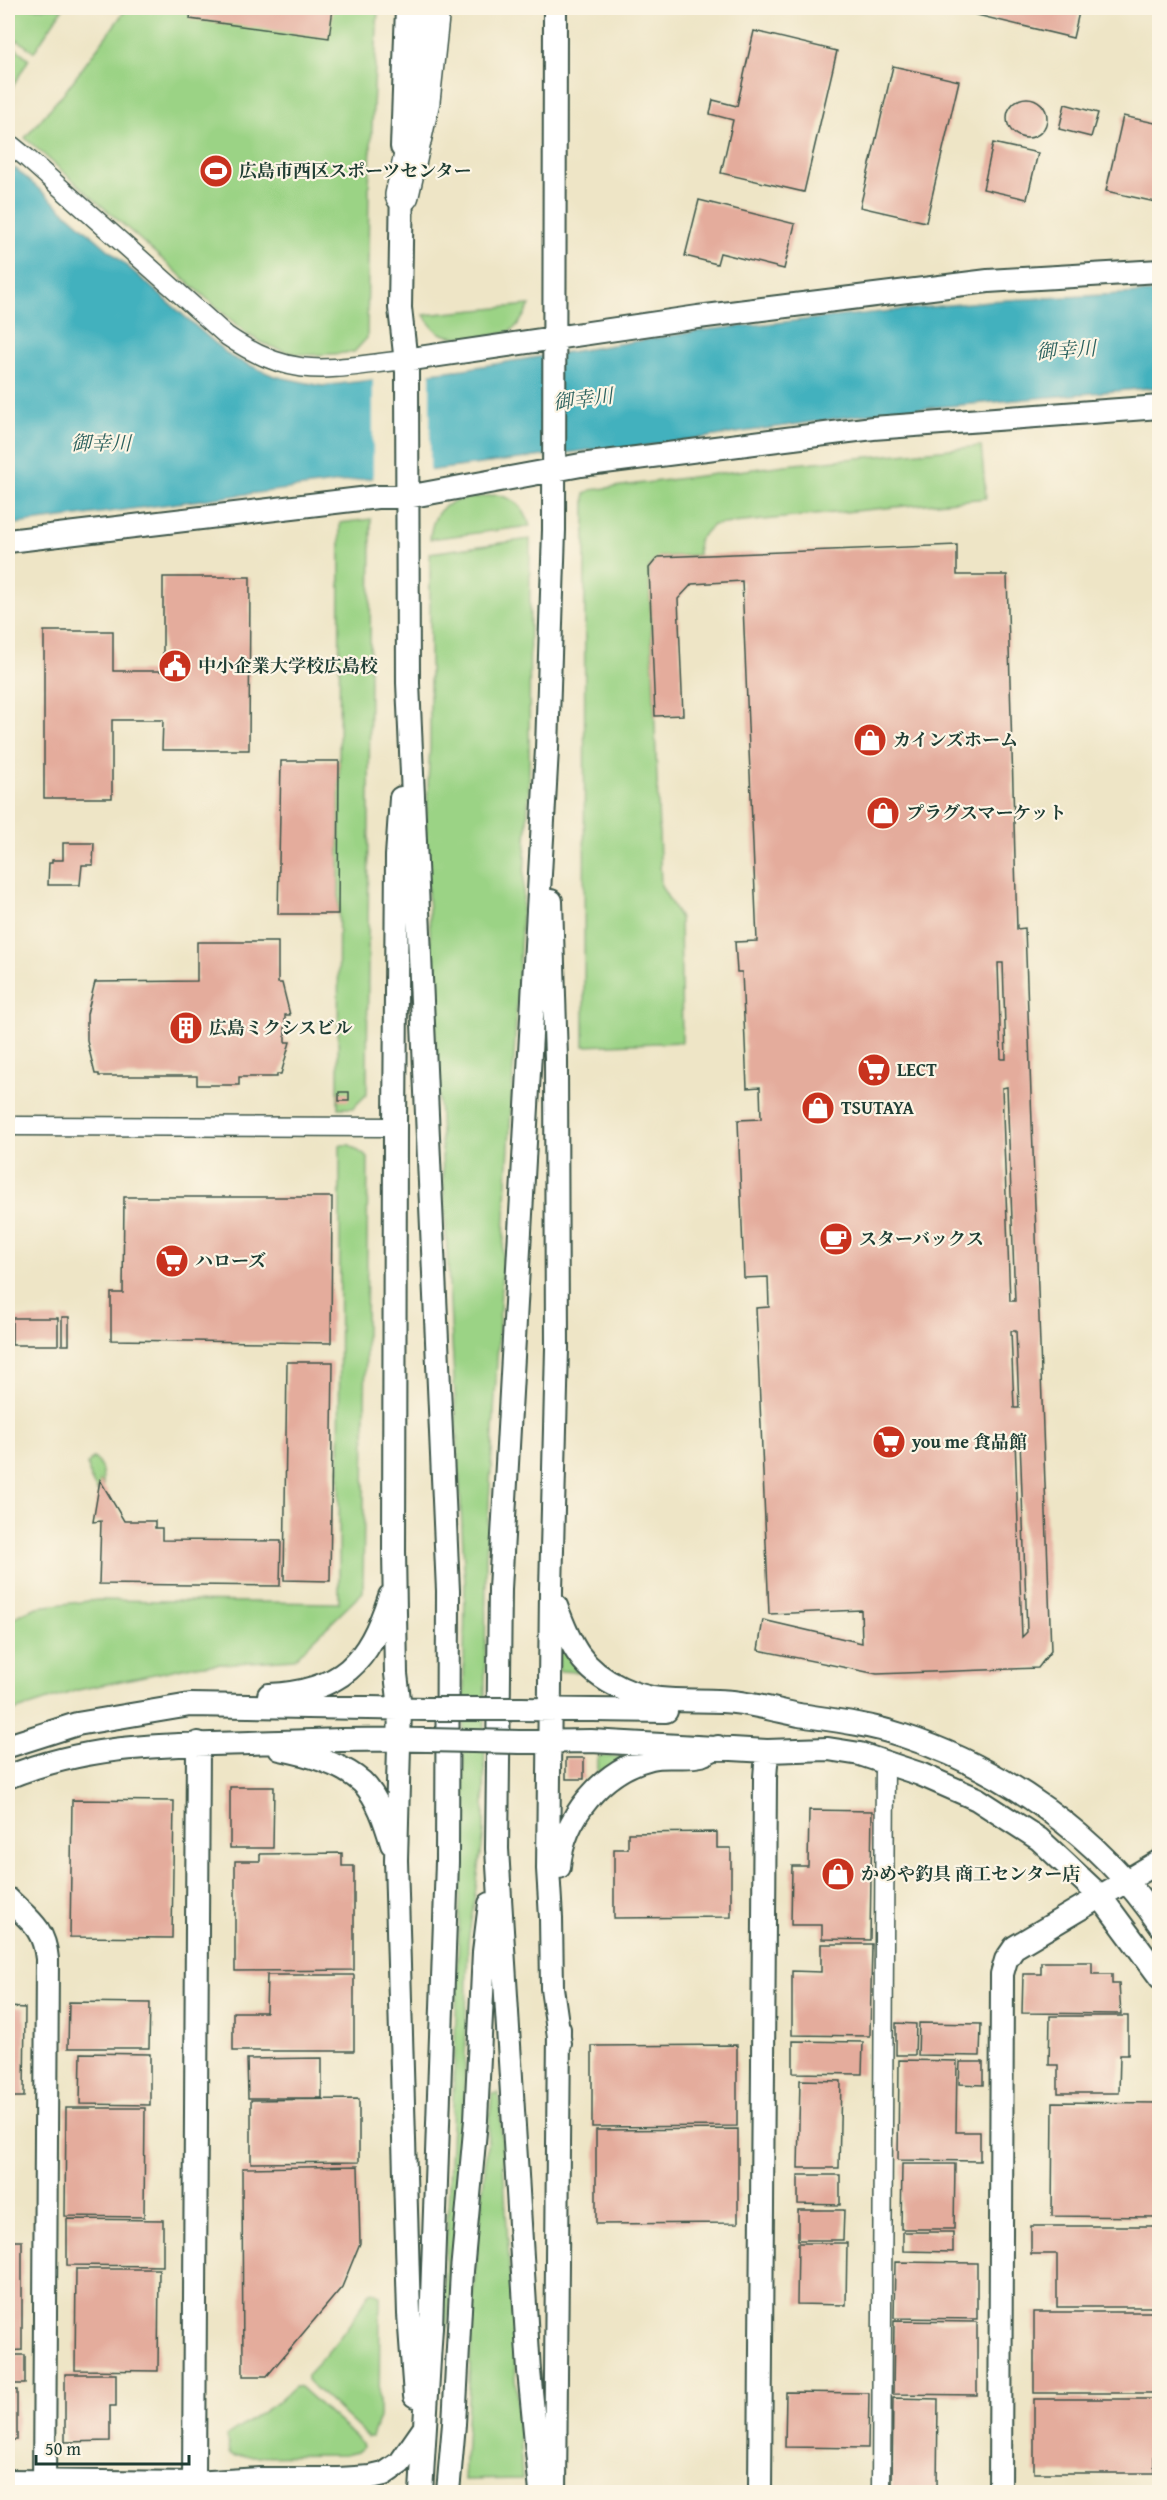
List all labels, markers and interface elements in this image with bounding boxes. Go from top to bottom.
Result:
sports icon: 広島市西区スポーツセンター [198,153,234,189]
place label: 広島市西区スポーツセンター [239,157,472,184]
water label: 御幸川 [1035,333,1099,366]
water label: 御幸川 [551,380,616,417]
water label: 御幸川 [71,428,133,457]
public building icon: 中小企業大学校広島校 [157,648,193,684]
place label: 中小企業大学校広島校 [198,652,378,679]
shop icon: カインズホーム [852,722,888,758]
place label: カインズホーム [893,726,1018,753]
shop icon: プラグスマーケット [865,795,901,831]
place label: プラグスマーケット [906,799,1067,826]
building icon: 広島ミクシスビル [168,1010,204,1046]
place label: 広島ミクシスビル [209,1014,352,1041]
supermarket icon: LECT [856,1052,892,1088]
place label: LECT [897,1056,937,1083]
shop icon: TSUTAYA [800,1090,836,1126]
place label: TSUTAYA [841,1094,914,1121]
cafe icon: スターバックス [818,1221,854,1257]
place label: スターバックス [859,1225,984,1252]
supermarket icon: ハローズ [154,1243,190,1279]
place label: ハローズ [195,1247,266,1274]
supermarket icon: you me 食品館 [871,1424,907,1460]
place label: you me 食品館 [911,1428,1027,1455]
shop icon: かめや釣具 商工センター店 [820,1856,856,1892]
place label: かめや釣具 商工センター店 [861,1860,1080,1887]
scale bar [36,2428,189,2466]
text: 50 m [45,2435,81,2462]

